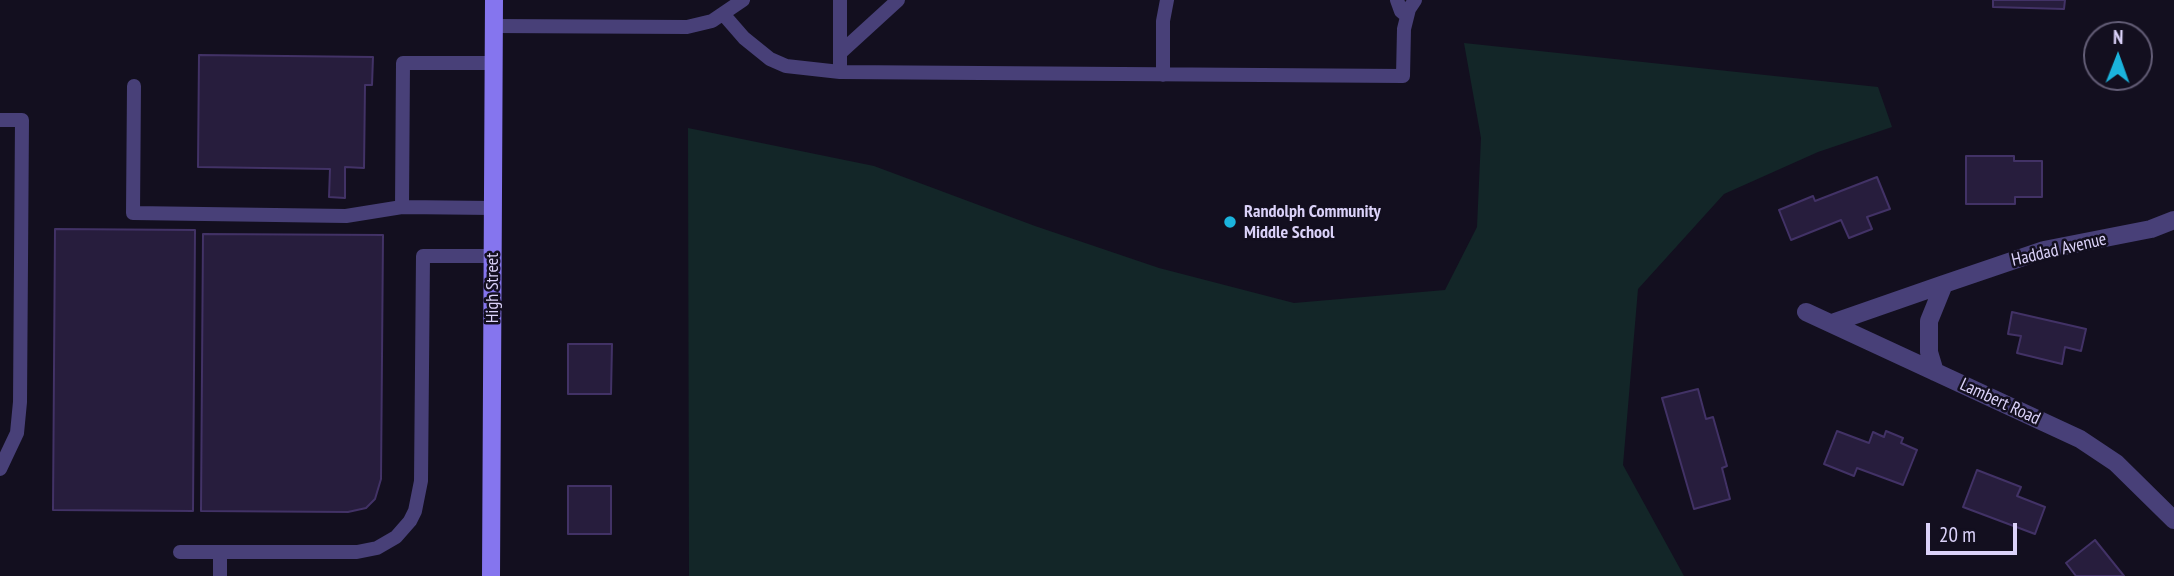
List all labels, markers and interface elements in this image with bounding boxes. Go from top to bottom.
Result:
north arrow [2083,21,2153,91]
text: N [2113,25,2124,49]
place label: Randolph Community Middle School [1244,201,1381,244]
marker: Randolph Community Middle School [1222,214,1238,230]
street label: Haddad Avenue [2009,229,2109,271]
street label: High Street [482,253,504,323]
street label: Lambert Road [1956,374,2044,430]
scale bar [1929,510,2020,554]
text: 20 m [1939,521,1976,548]

